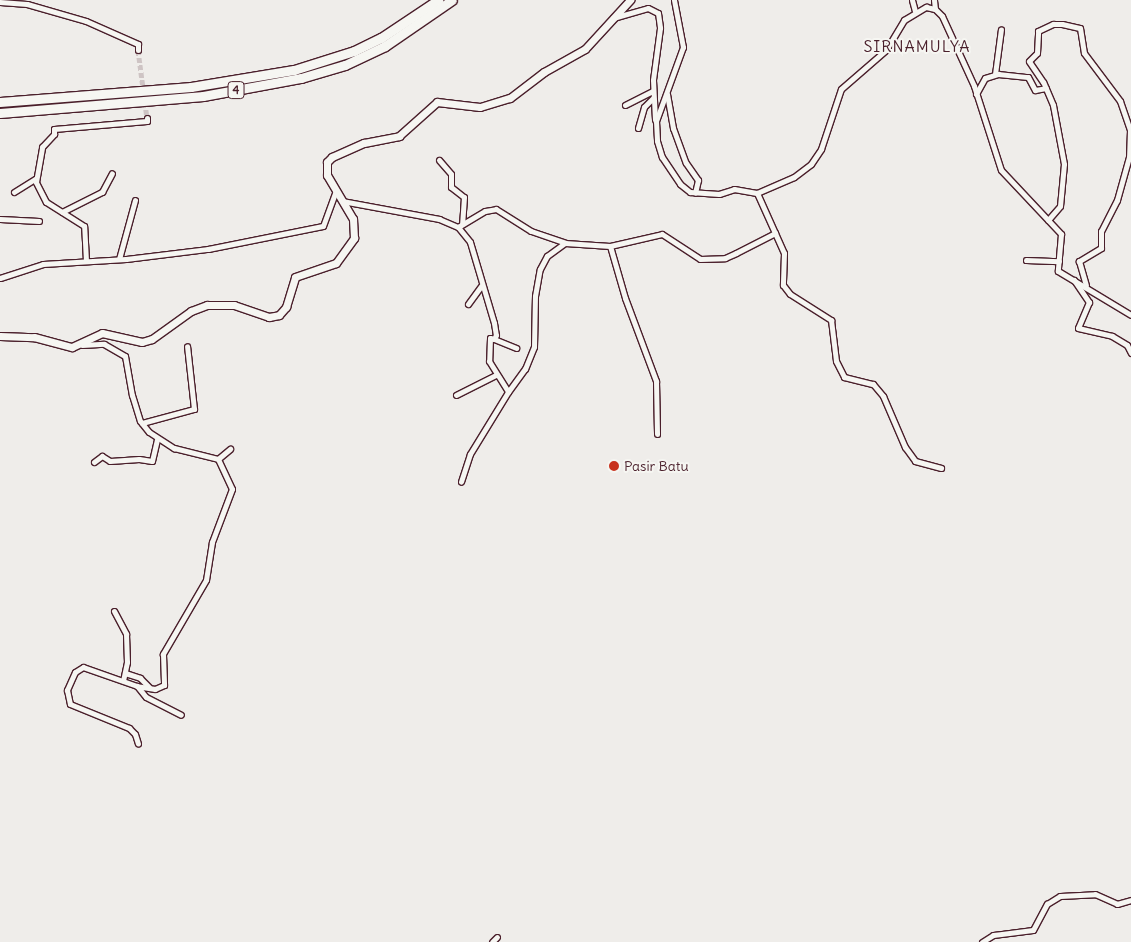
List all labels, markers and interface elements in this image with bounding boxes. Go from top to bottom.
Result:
district label: SIRNAMULYA [862,36,972,56]
road number: 4 [227,80,245,100]
place label: Pasir Batu [624,458,689,474]
marker: Pasir Batu [608,460,620,472]

